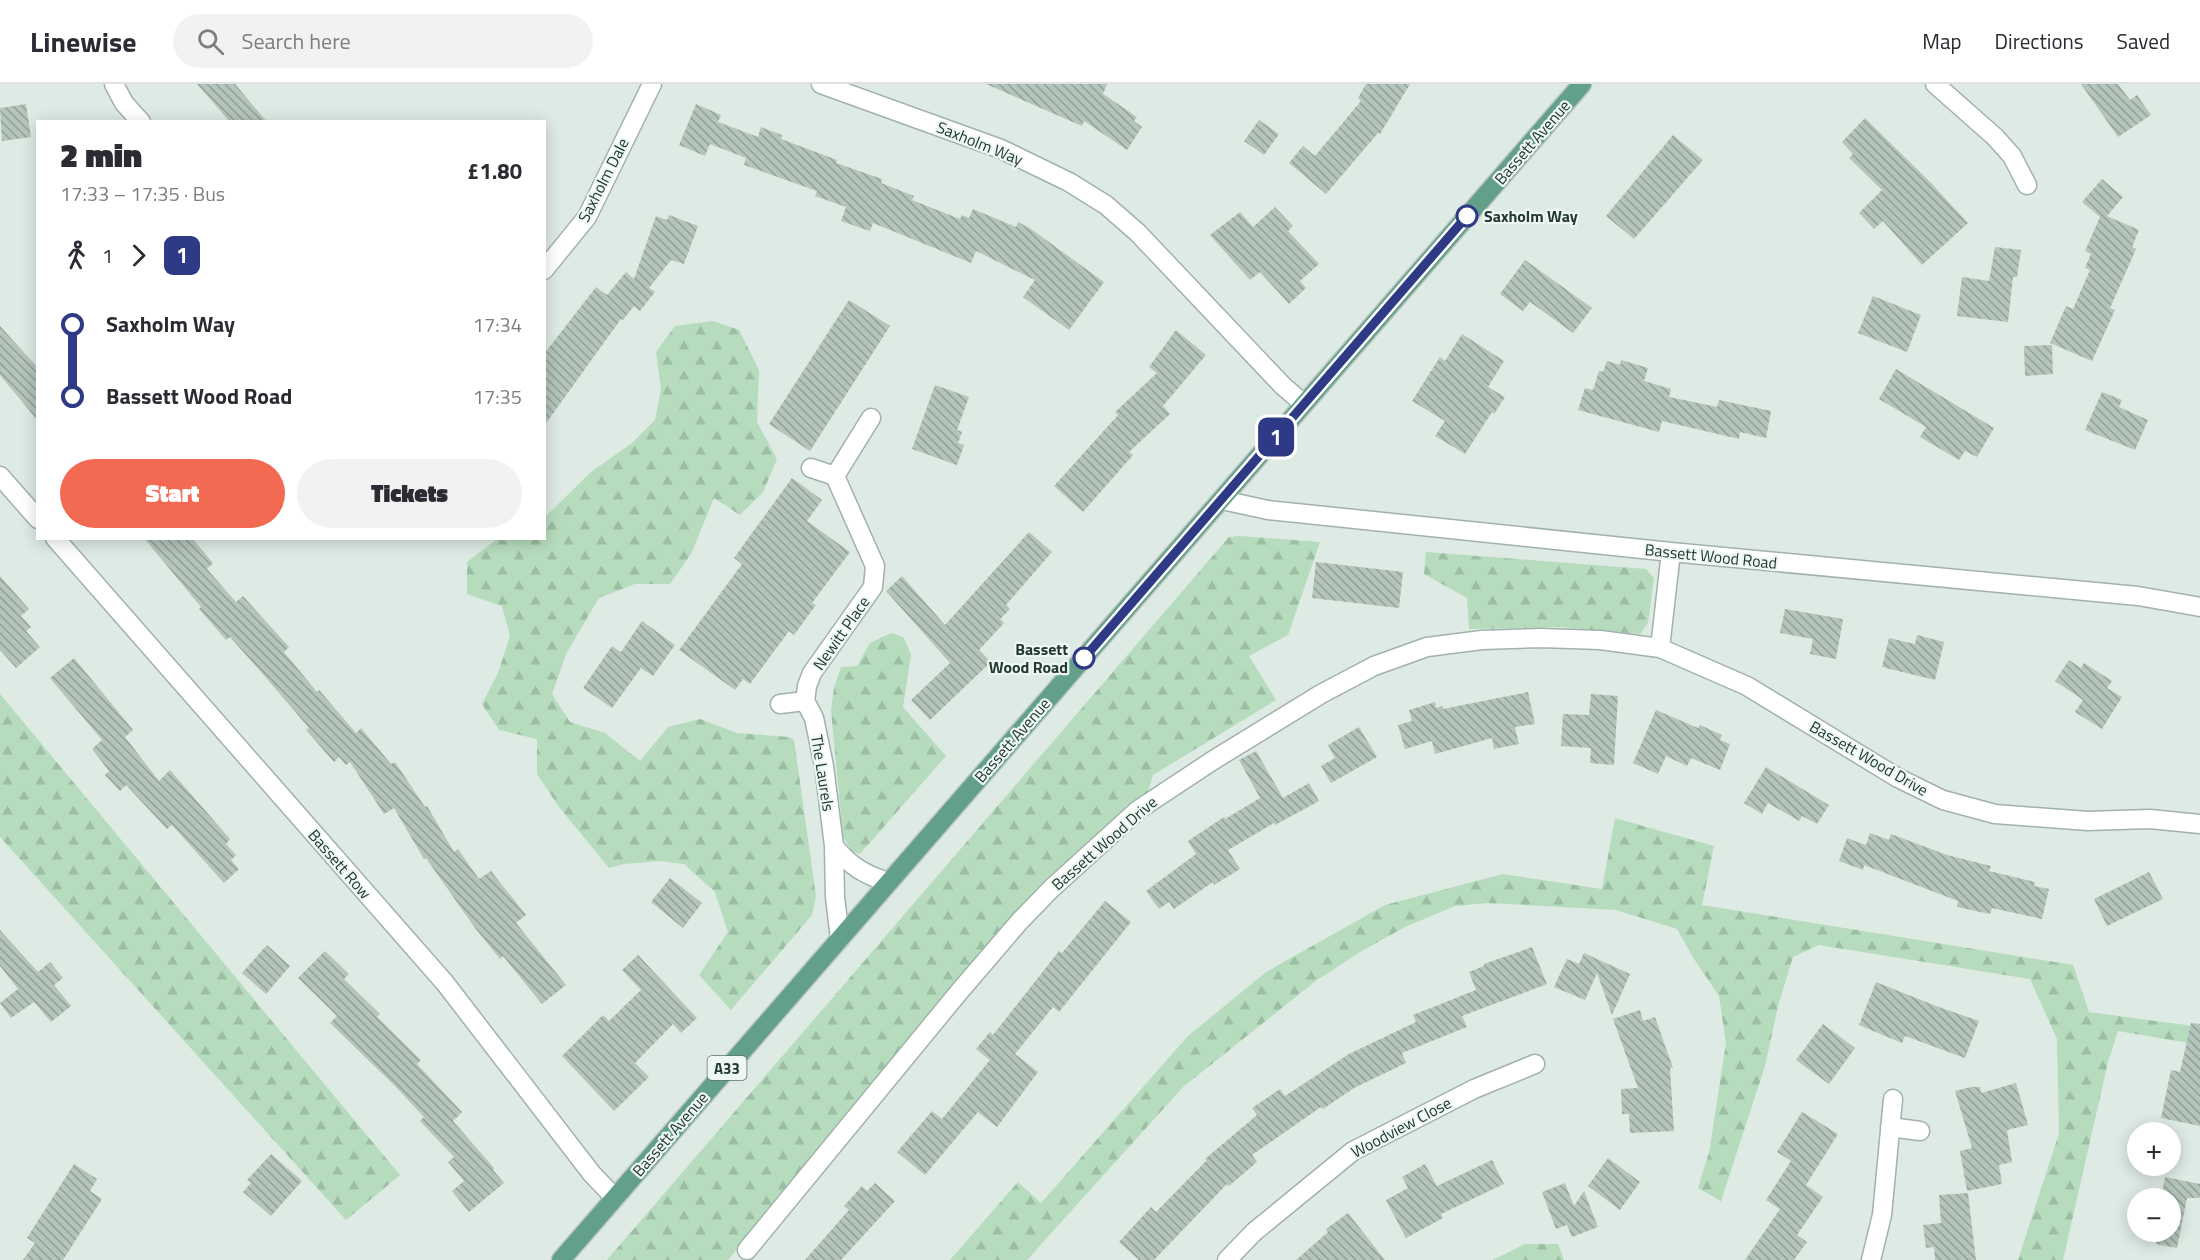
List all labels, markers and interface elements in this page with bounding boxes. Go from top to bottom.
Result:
search box [173,14,593,68]
text: Linewise [30,20,137,63]
text: Search here [242,24,351,58]
icon: search [194,25,227,58]
text: Map [1922,25,1962,57]
text: Directions [1995,25,2084,57]
text: Saved [2117,25,2170,57]
street label: Bassett Avenue [1488,94,1576,190]
street label: Saxholm Way [933,115,1027,171]
text: 2 min [60,130,142,180]
street label: Saxholm Dale [571,134,635,226]
text: £1.80 [467,154,522,188]
text: 17:33 – 17:35 · Bus [60,178,225,209]
place label: Saxholm Way [1484,204,1578,228]
marker: Saxholm Way [1456,205,1478,227]
icon: walk [60,239,93,272]
icon: forward [122,239,155,272]
text: 1 [176,239,188,271]
text: 1 [102,240,113,271]
text: Saxholm Way [106,307,235,341]
text: 17:34 [473,309,522,340]
text: Bassett Wood Road [106,379,292,413]
text: 17:35 [473,381,522,412]
line badge: 1 [1256,418,1296,456]
text: 1 [1270,421,1282,453]
button: Start [60,459,285,528]
button: Tickets [297,459,522,528]
street label: Bassett Wood Road [1644,537,1778,575]
street label: Newitt Place [807,591,875,675]
place label: Bassett Wood Road [989,637,1068,679]
marker: Bassett Wood Road [1073,647,1095,669]
street label: Bassett Avenue [968,692,1056,788]
street label: Bassett Wood Drive [1805,714,1933,802]
street label: The Laurels [805,733,841,813]
street label: Bassett Wood Drive [1046,790,1162,896]
street label: Bassett Row [303,824,377,904]
road number: A33 [708,1056,746,1080]
street label: Bassett Avenue [626,1086,714,1182]
street label: Woodview Close [1347,1090,1455,1164]
map controls [2127,1122,2181,1242]
button: + [2127,1122,2181,1176]
button: − [2127,1188,2181,1242]

